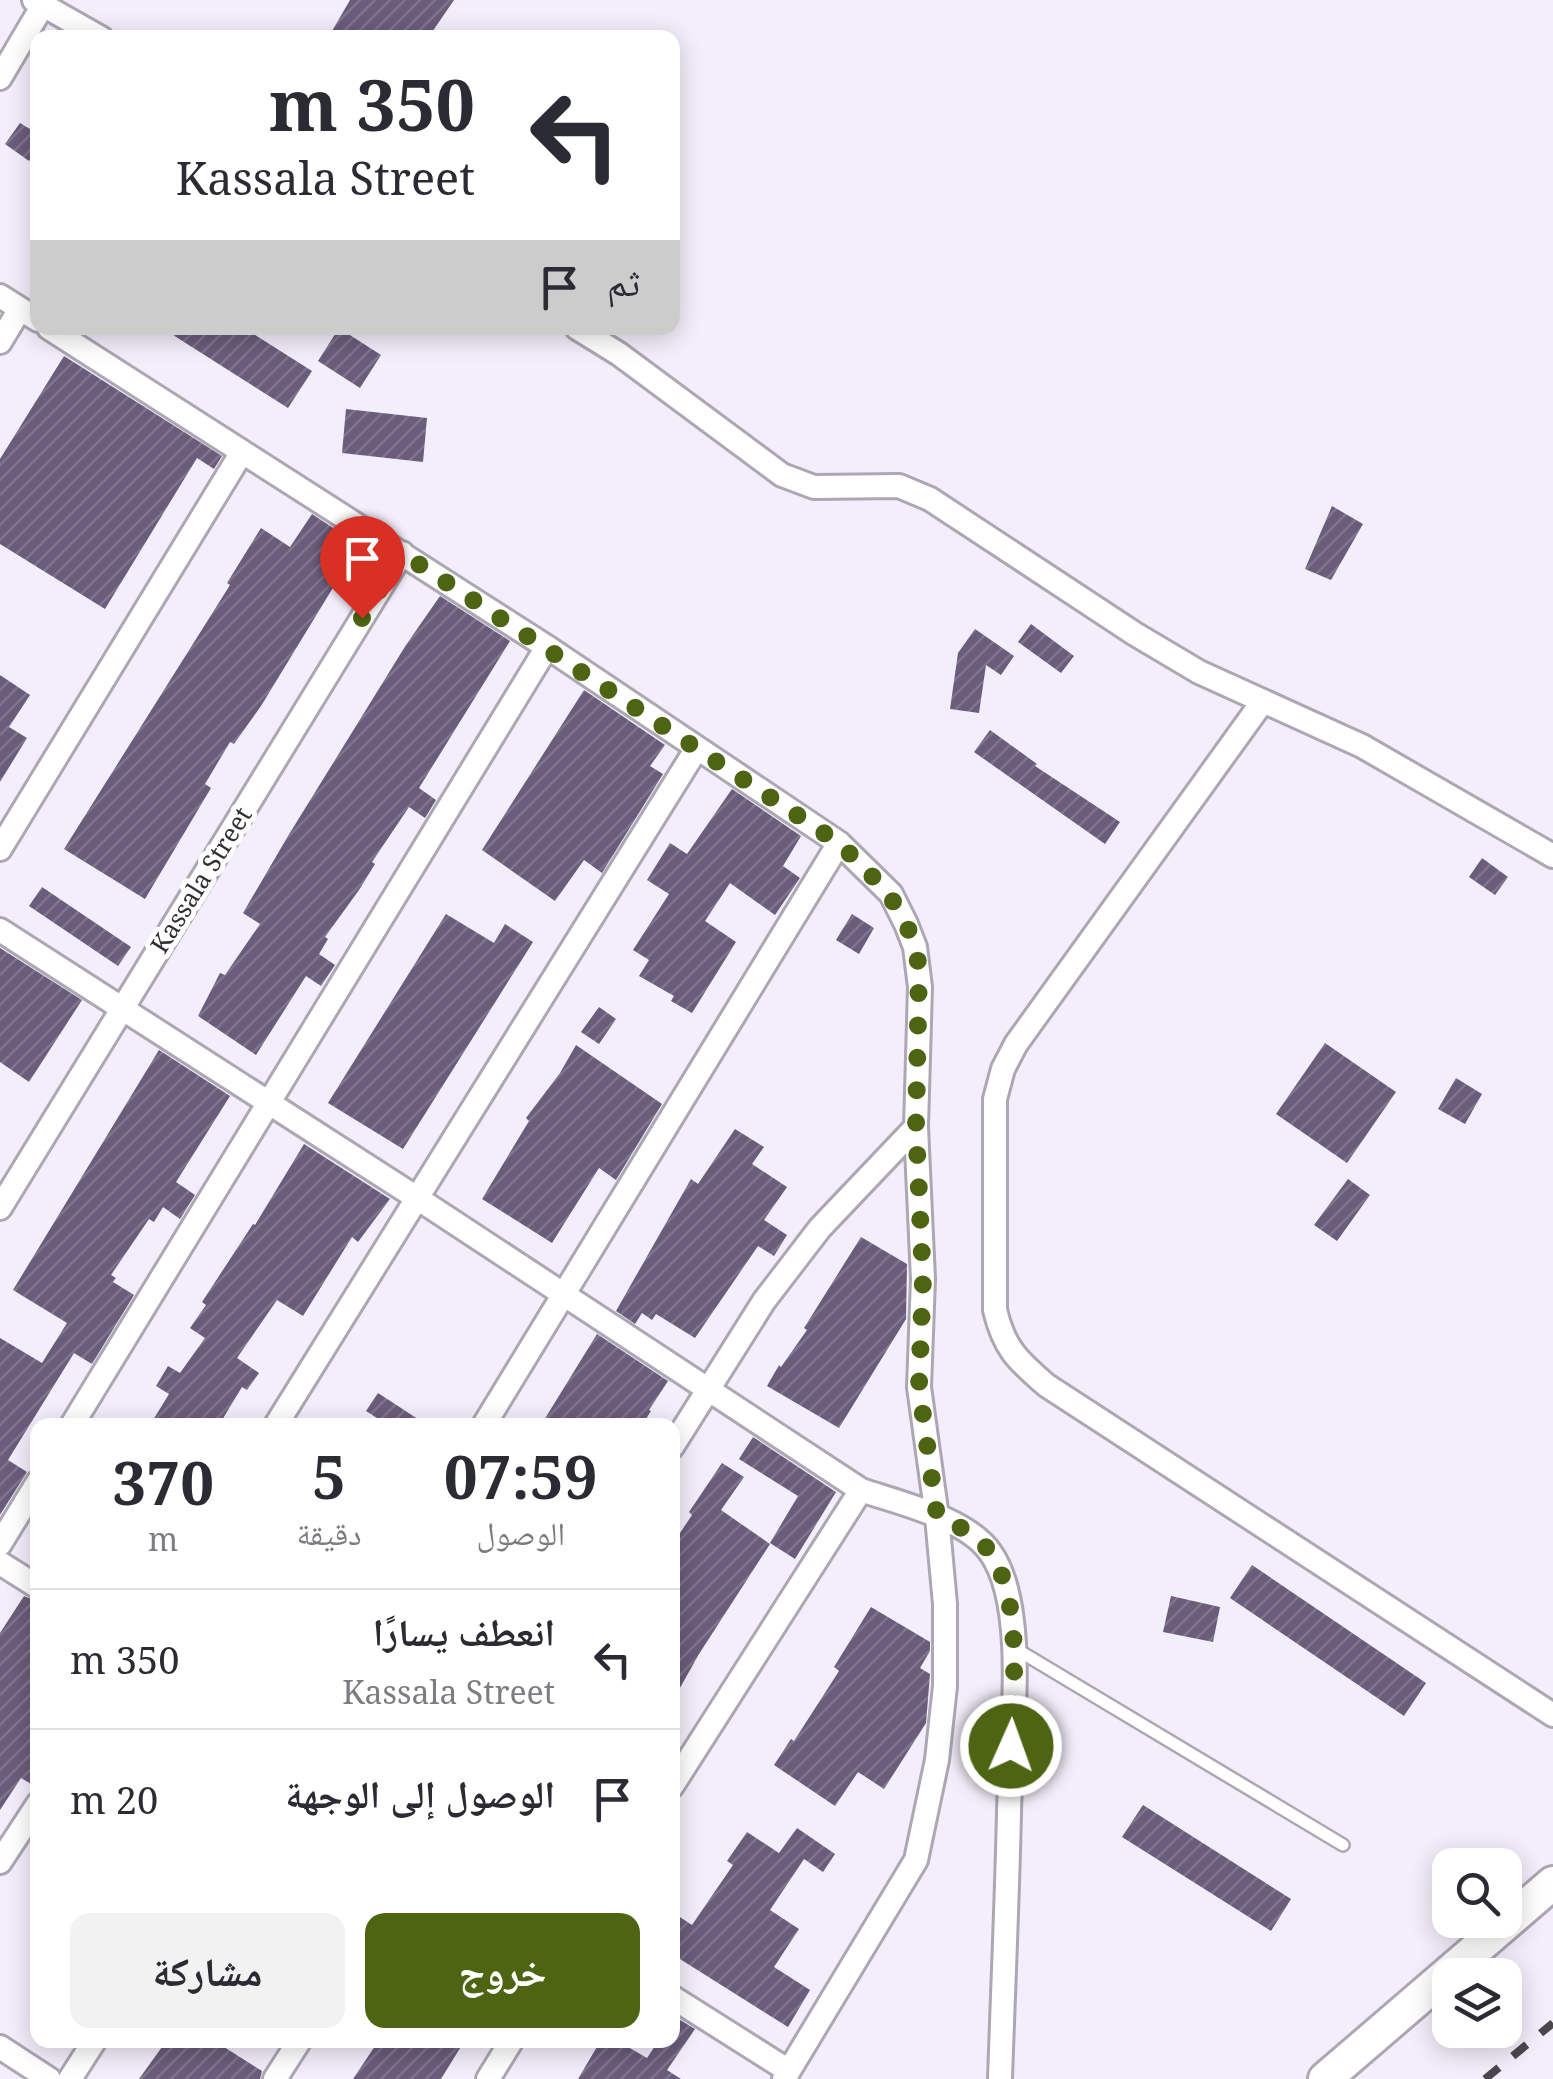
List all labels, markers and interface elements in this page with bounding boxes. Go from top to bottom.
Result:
text: 350 m [269,56,475,152]
icon: left [510,70,640,200]
text: Kassala Street [176,147,475,208]
text: ثم [607,255,640,307]
icon: arrive [532,260,587,315]
pin [320,516,405,619]
icon: arrive [335,531,390,586]
street label: Kassala Street [142,800,259,959]
text: 5 [312,1435,346,1517]
text: 07:59 [444,1435,598,1517]
text: 370 [112,1441,214,1523]
text: دقيقة [296,1511,361,1554]
text: الوصول [476,1511,565,1554]
text: m [148,1517,178,1560]
text: انعطف يسارًا [373,1605,555,1657]
icon: left [585,1632,640,1687]
text: 350 m [70,1633,180,1685]
text: Kassala Street [342,1670,555,1713]
position arrow [959,1694,1063,1798]
text: الوصول إلى الوجهة [285,1767,555,1819]
icon: arrive [585,1772,640,1827]
text: 20 m [70,1773,158,1825]
map controls [1432,1848,1522,2048]
button: search [1432,1848,1522,1938]
button: مشاركة [70,1913,345,2028]
button: خروج [365,1913,640,2028]
button: layers [1432,1958,1522,2048]

